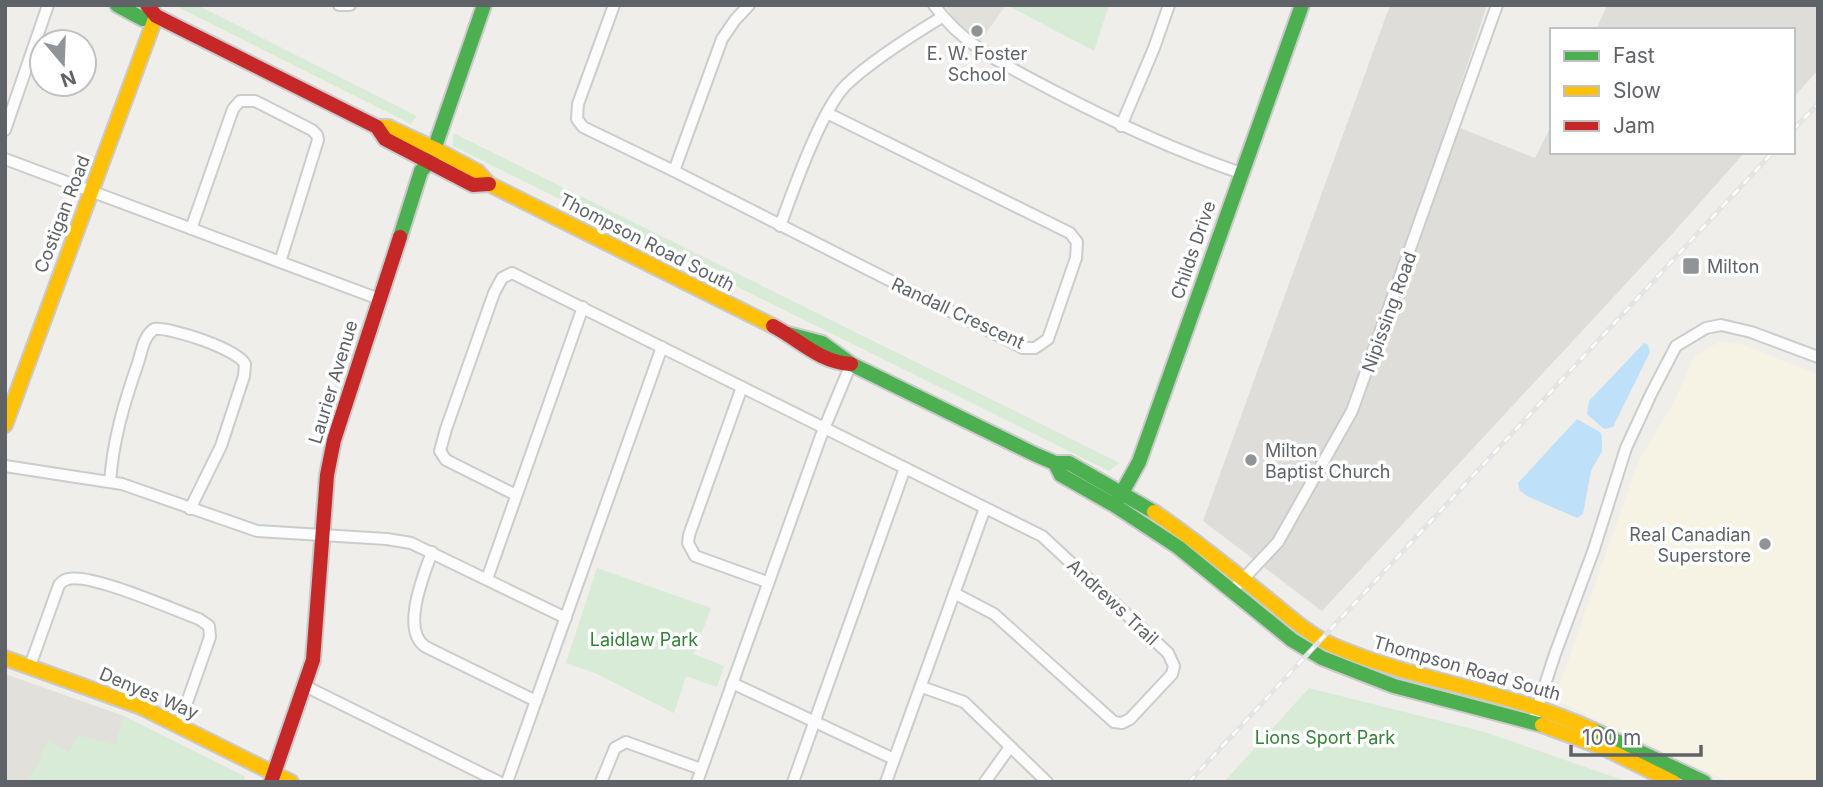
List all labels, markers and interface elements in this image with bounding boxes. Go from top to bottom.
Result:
marker: E. W. Foster School [969,23,985,39]
north arrow [28,28,98,98]
legend [1550,28,1795,154]
place label: E. W. Foster School [927,43,1027,85]
text: Fast [1613,43,1655,68]
text: N [58,65,79,92]
text: Slow [1613,78,1661,103]
text: Jam [1613,113,1655,138]
street label: Costigan Road [30,152,94,276]
street label: Thompson Road South [556,189,738,295]
street label: Childs Drive [1166,198,1220,302]
street label: Nipissing Road [1357,249,1421,375]
marker: Milton [1681,256,1701,276]
place label: Milton [1707,256,1759,277]
street label: Randall Crescent [888,273,1028,353]
street label: Laurier Avenue [304,318,362,446]
place label: Milton Baptist Church [1265,440,1390,482]
marker: Milton Baptist Church [1243,452,1259,468]
place label: Real Canadian Superstore [1629,524,1751,566]
marker: Real Canadian Superstore [1757,536,1773,552]
street label: Andrews Trail [1063,555,1163,649]
park label: Laidlaw Park [590,629,698,650]
street label: Thompson Road South [1371,631,1563,705]
street label: Denyes Way [96,663,202,723]
scale bar [1571,714,1700,758]
text: 100 m [1582,725,1641,750]
park label: Lions Sport Park [1255,727,1395,748]

